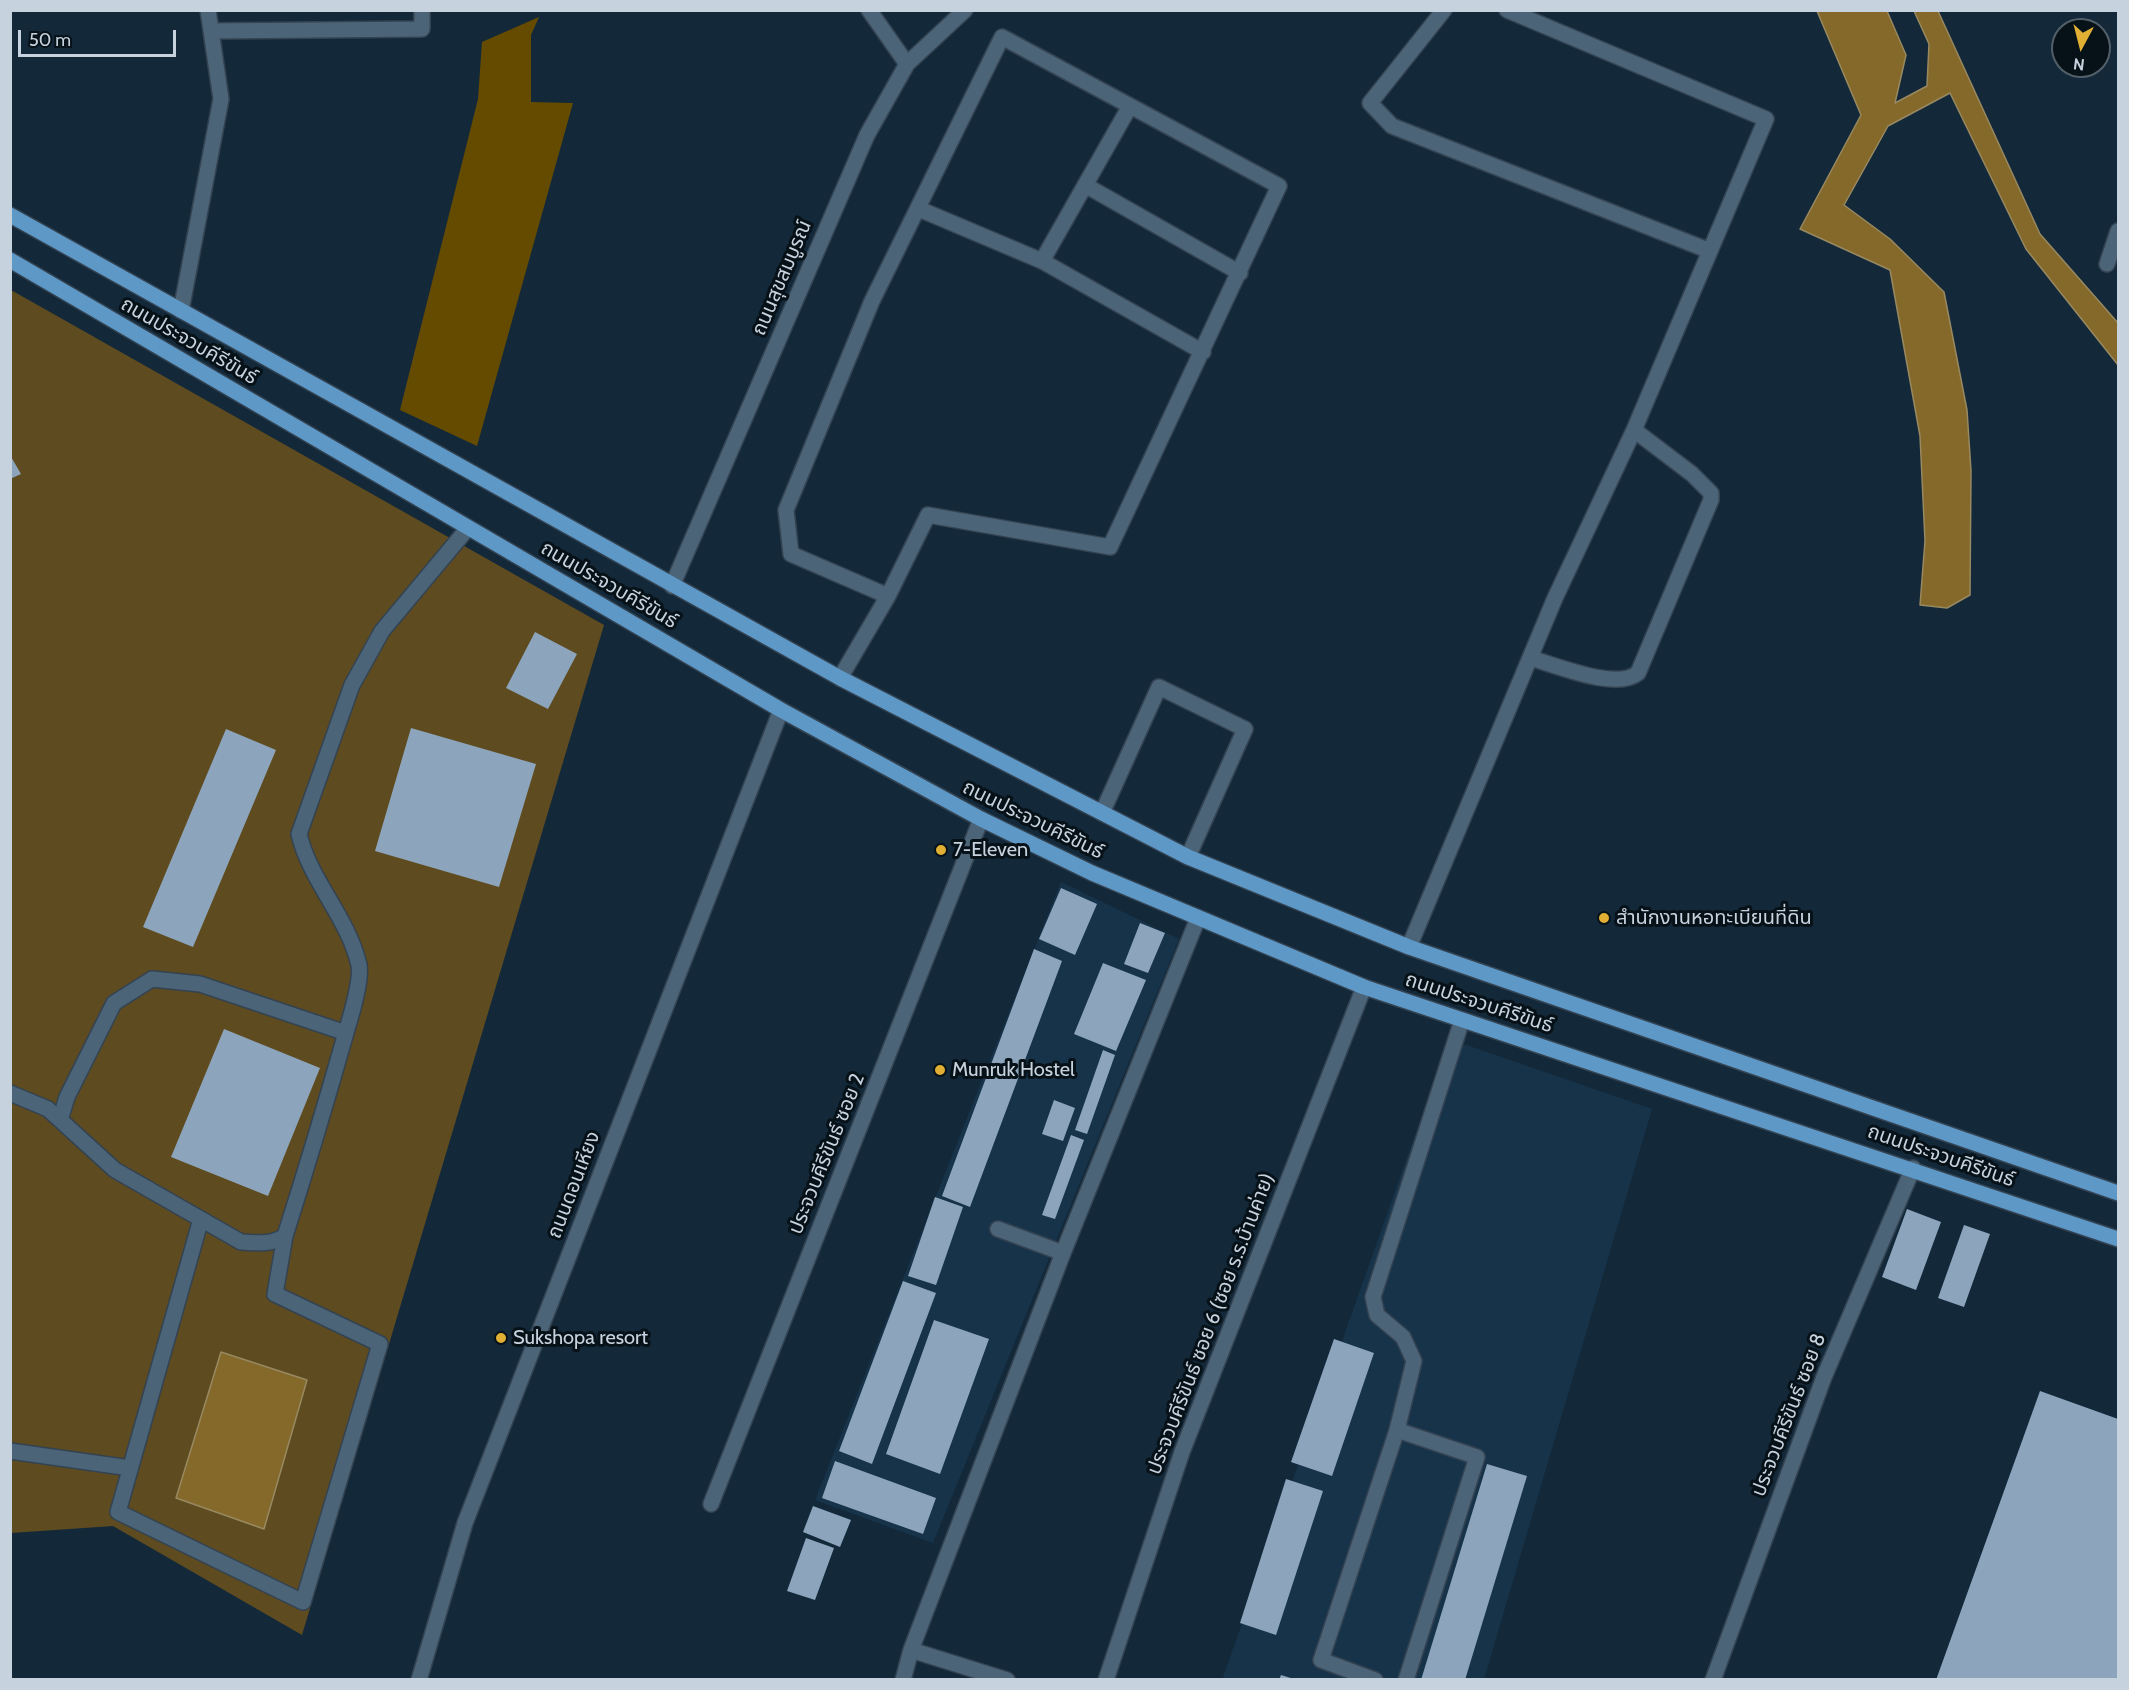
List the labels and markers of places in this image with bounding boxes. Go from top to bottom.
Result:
place label: 7-Eleven [953,838,1028,862]
marker: 7-Eleven [934,843,948,857]
place label: สำนักงานหอทะเบียนที่ดิน [1616,906,1812,930]
marker: สำนักงานหอทะเบียนที่ดิน [1597,911,1611,925]
place label: Munruk Hostel [952,1058,1075,1082]
marker: Munruk Hostel [933,1063,947,1077]
place label: Sukshopa resort [513,1326,648,1350]
marker: Sukshopa resort [494,1331,508,1345]

